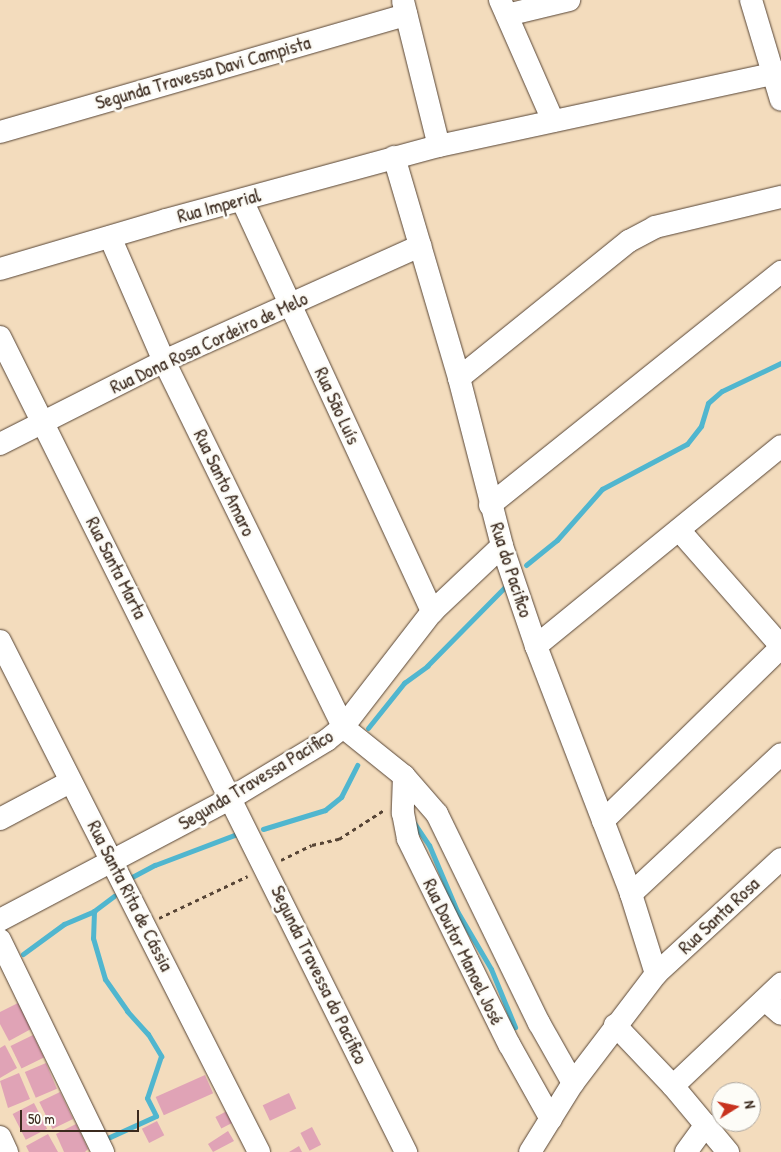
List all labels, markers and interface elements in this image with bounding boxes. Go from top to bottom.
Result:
street label: Segunda Travessa Davi Campista [93,31,313,115]
street label: Rua Imperial [175,184,263,228]
street label: Rua Dona Rosa Cordeiro de Melo [107,287,311,399]
street label: Rua São Luís [309,364,365,448]
street label: Rua Santo Amaro [188,426,260,540]
street label: Rua Santa Marta [81,513,151,623]
street label: Rua do Pacifico [485,520,537,620]
street label: Segunda Travessa Pacifico [175,725,337,835]
street label: Rua Santa Rita de Cássia [82,817,178,975]
street label: Rua Santa Rosa [674,873,764,959]
street label: Rua Doutor Manoel José [418,875,508,1029]
street label: Segunda Travessa do Pacifico [266,882,372,1068]
north arrow [711,1082,761,1132]
text: N [740,1099,760,1110]
scale bar [22,1100,141,1132]
text: 50 m [28,1108,55,1129]

